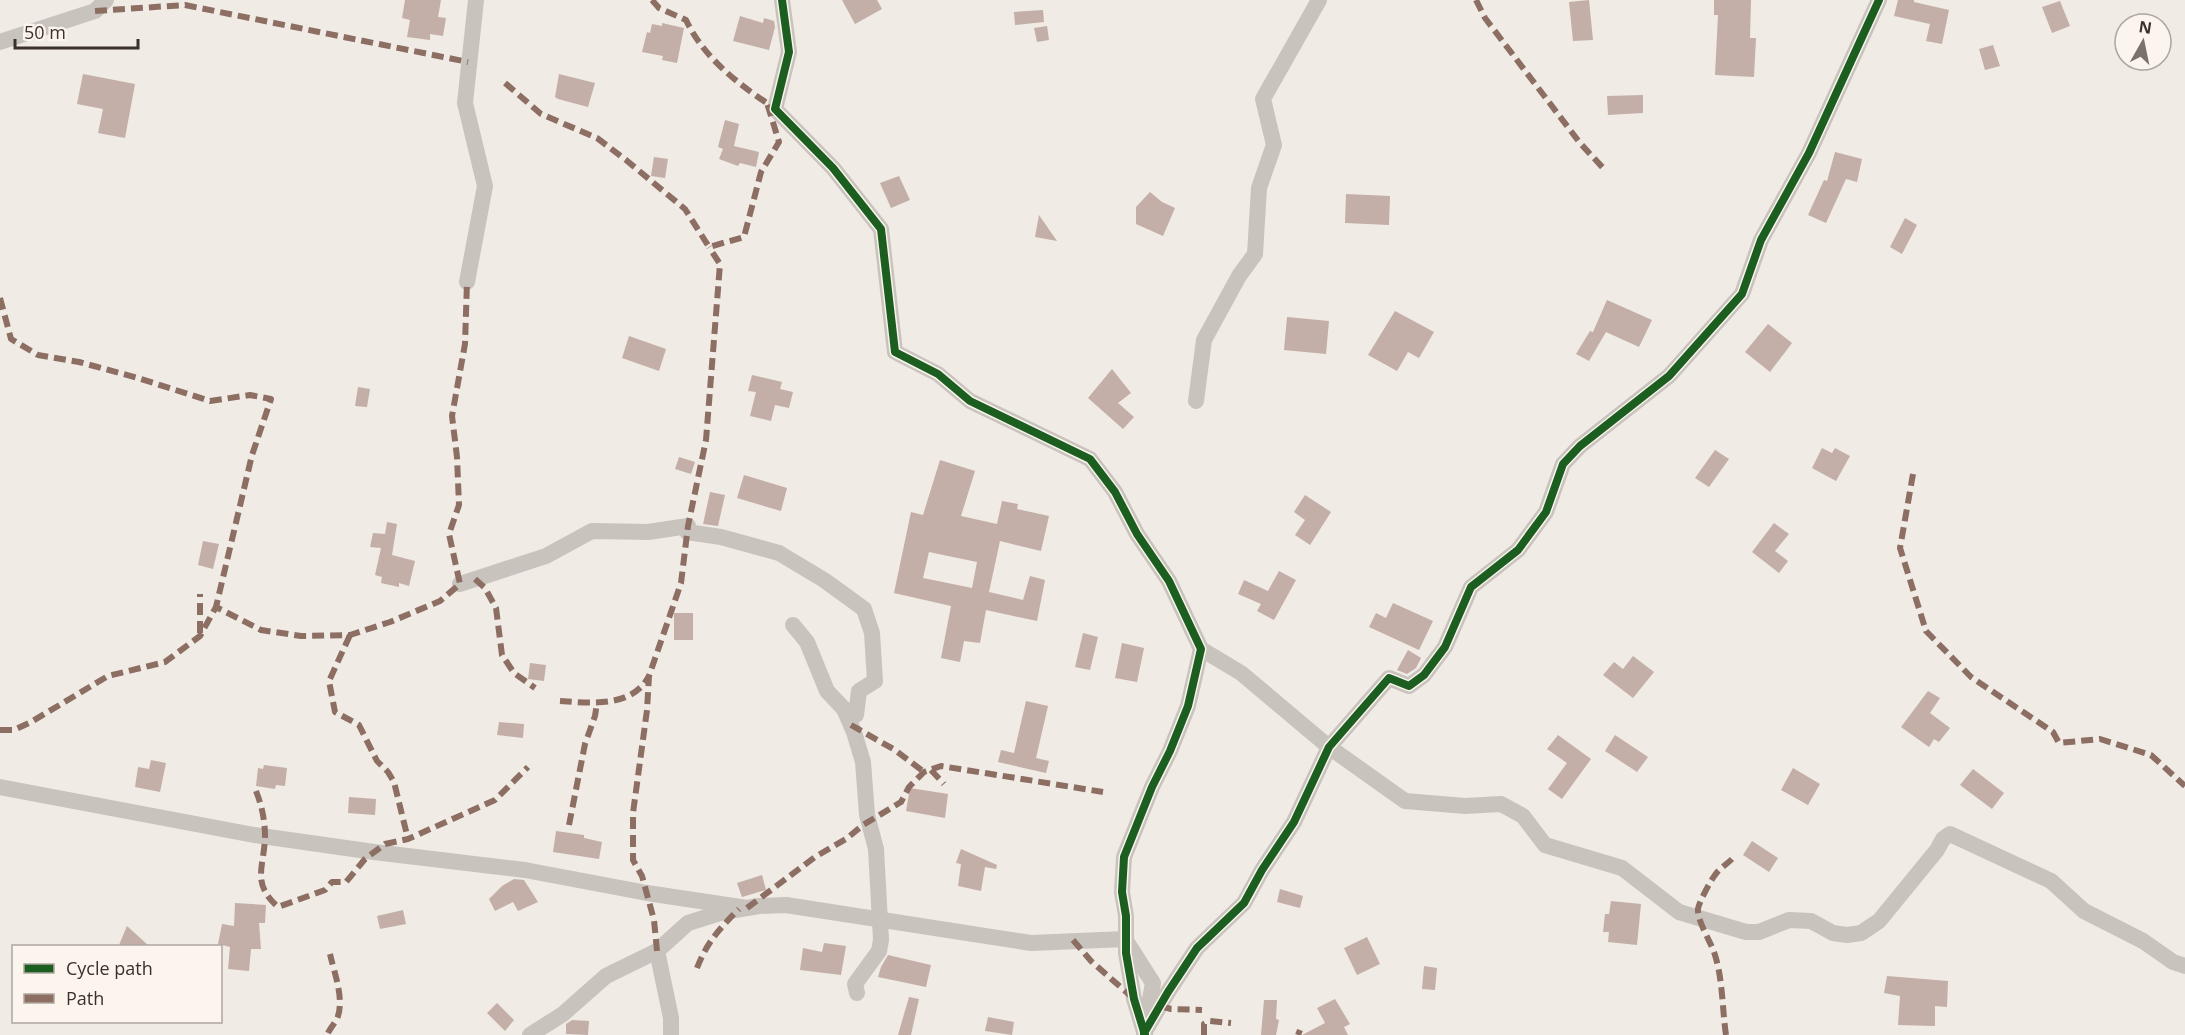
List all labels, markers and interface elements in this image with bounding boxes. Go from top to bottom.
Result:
scale bar [15,12,138,50]
north arrow [2113,12,2173,72]
text: N [2137,15,2153,39]
text: 50 m [24,20,66,44]
legend [12,945,222,1023]
text: Cycle path [66,956,153,980]
text: Path [66,986,104,1010]

